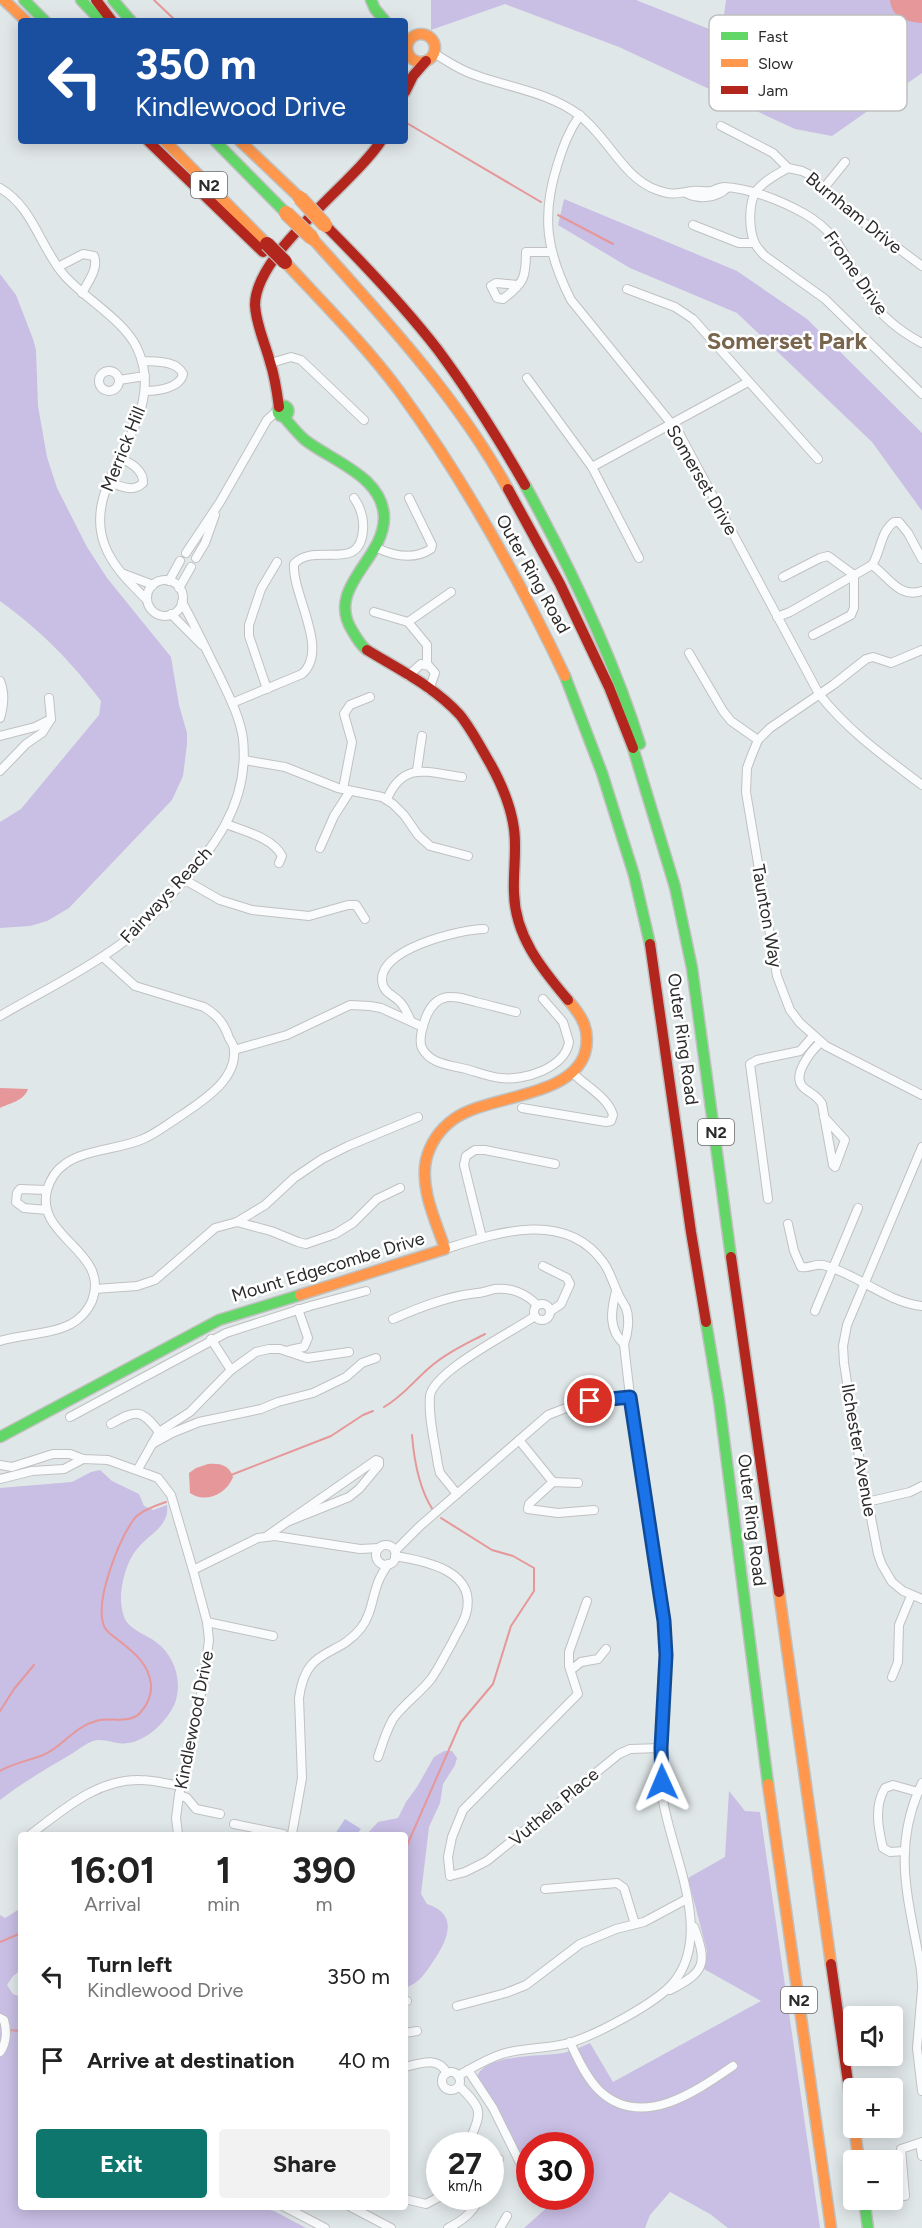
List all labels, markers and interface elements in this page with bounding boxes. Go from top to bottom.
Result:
legend [709,15,907,111]
text: Fast [758,27,788,46]
text: 350 m [135,39,257,90]
icon: left [36,42,114,120]
text: Slow [758,54,793,73]
text: Jam [758,81,788,100]
text: Kindlewood Drive [135,90,346,123]
street label: Burnham Drive [801,167,907,259]
road number: N2 [191,172,227,198]
street label: Frome Drive [819,227,893,319]
district label: Somerset Park [707,326,867,355]
street label: Merrick Hill [96,403,150,495]
street label: Somerset Drive [662,421,743,539]
street label: Outer Ring Road [491,510,575,638]
street label: Fairways Reach [116,842,216,948]
street label: Taunton Way [747,862,787,970]
street label: Outer Ring Road [663,972,703,1106]
road number: N2 [698,1119,734,1145]
street label: Mount Edgecombe Drive [229,1227,427,1307]
pin [564,1375,615,1426]
street label: Ilchester Avenue [836,1382,882,1518]
icon: arrive [573,1384,606,1417]
street label: Outer Ring Road [733,1453,771,1587]
street label: Kindlewood Drive [170,1649,218,1791]
position arrow [630,1750,694,1814]
street label: Vuthela Place [505,1763,603,1851]
text: 16:01 [70,1849,155,1892]
text: 1 [216,1849,231,1892]
text: 390 [292,1849,356,1892]
text: Arrival [84,1892,141,1916]
text: min [207,1892,240,1916]
text: m [315,1892,333,1916]
text: Turn left [87,1951,173,1978]
icon: left [36,1960,69,1993]
text: 350 m [327,1963,390,1990]
text: Kindlewood Drive [87,1978,243,2002]
road number: N2 [781,1987,817,2013]
map controls [843,2006,903,2210]
button: sound [843,2006,903,2066]
icon: arrive [36,2044,69,2077]
text: Arrive at destination [87,2047,295,2074]
text: 40 m [338,2047,390,2074]
button: + [843,2078,903,2138]
button: Exit [36,2129,207,2198]
button: Share [219,2129,390,2198]
speed limit sign: 30 [516,2132,594,2210]
text: 27 [448,2145,482,2182]
button: − [843,2150,903,2210]
text: km/h [448,2177,482,2195]

